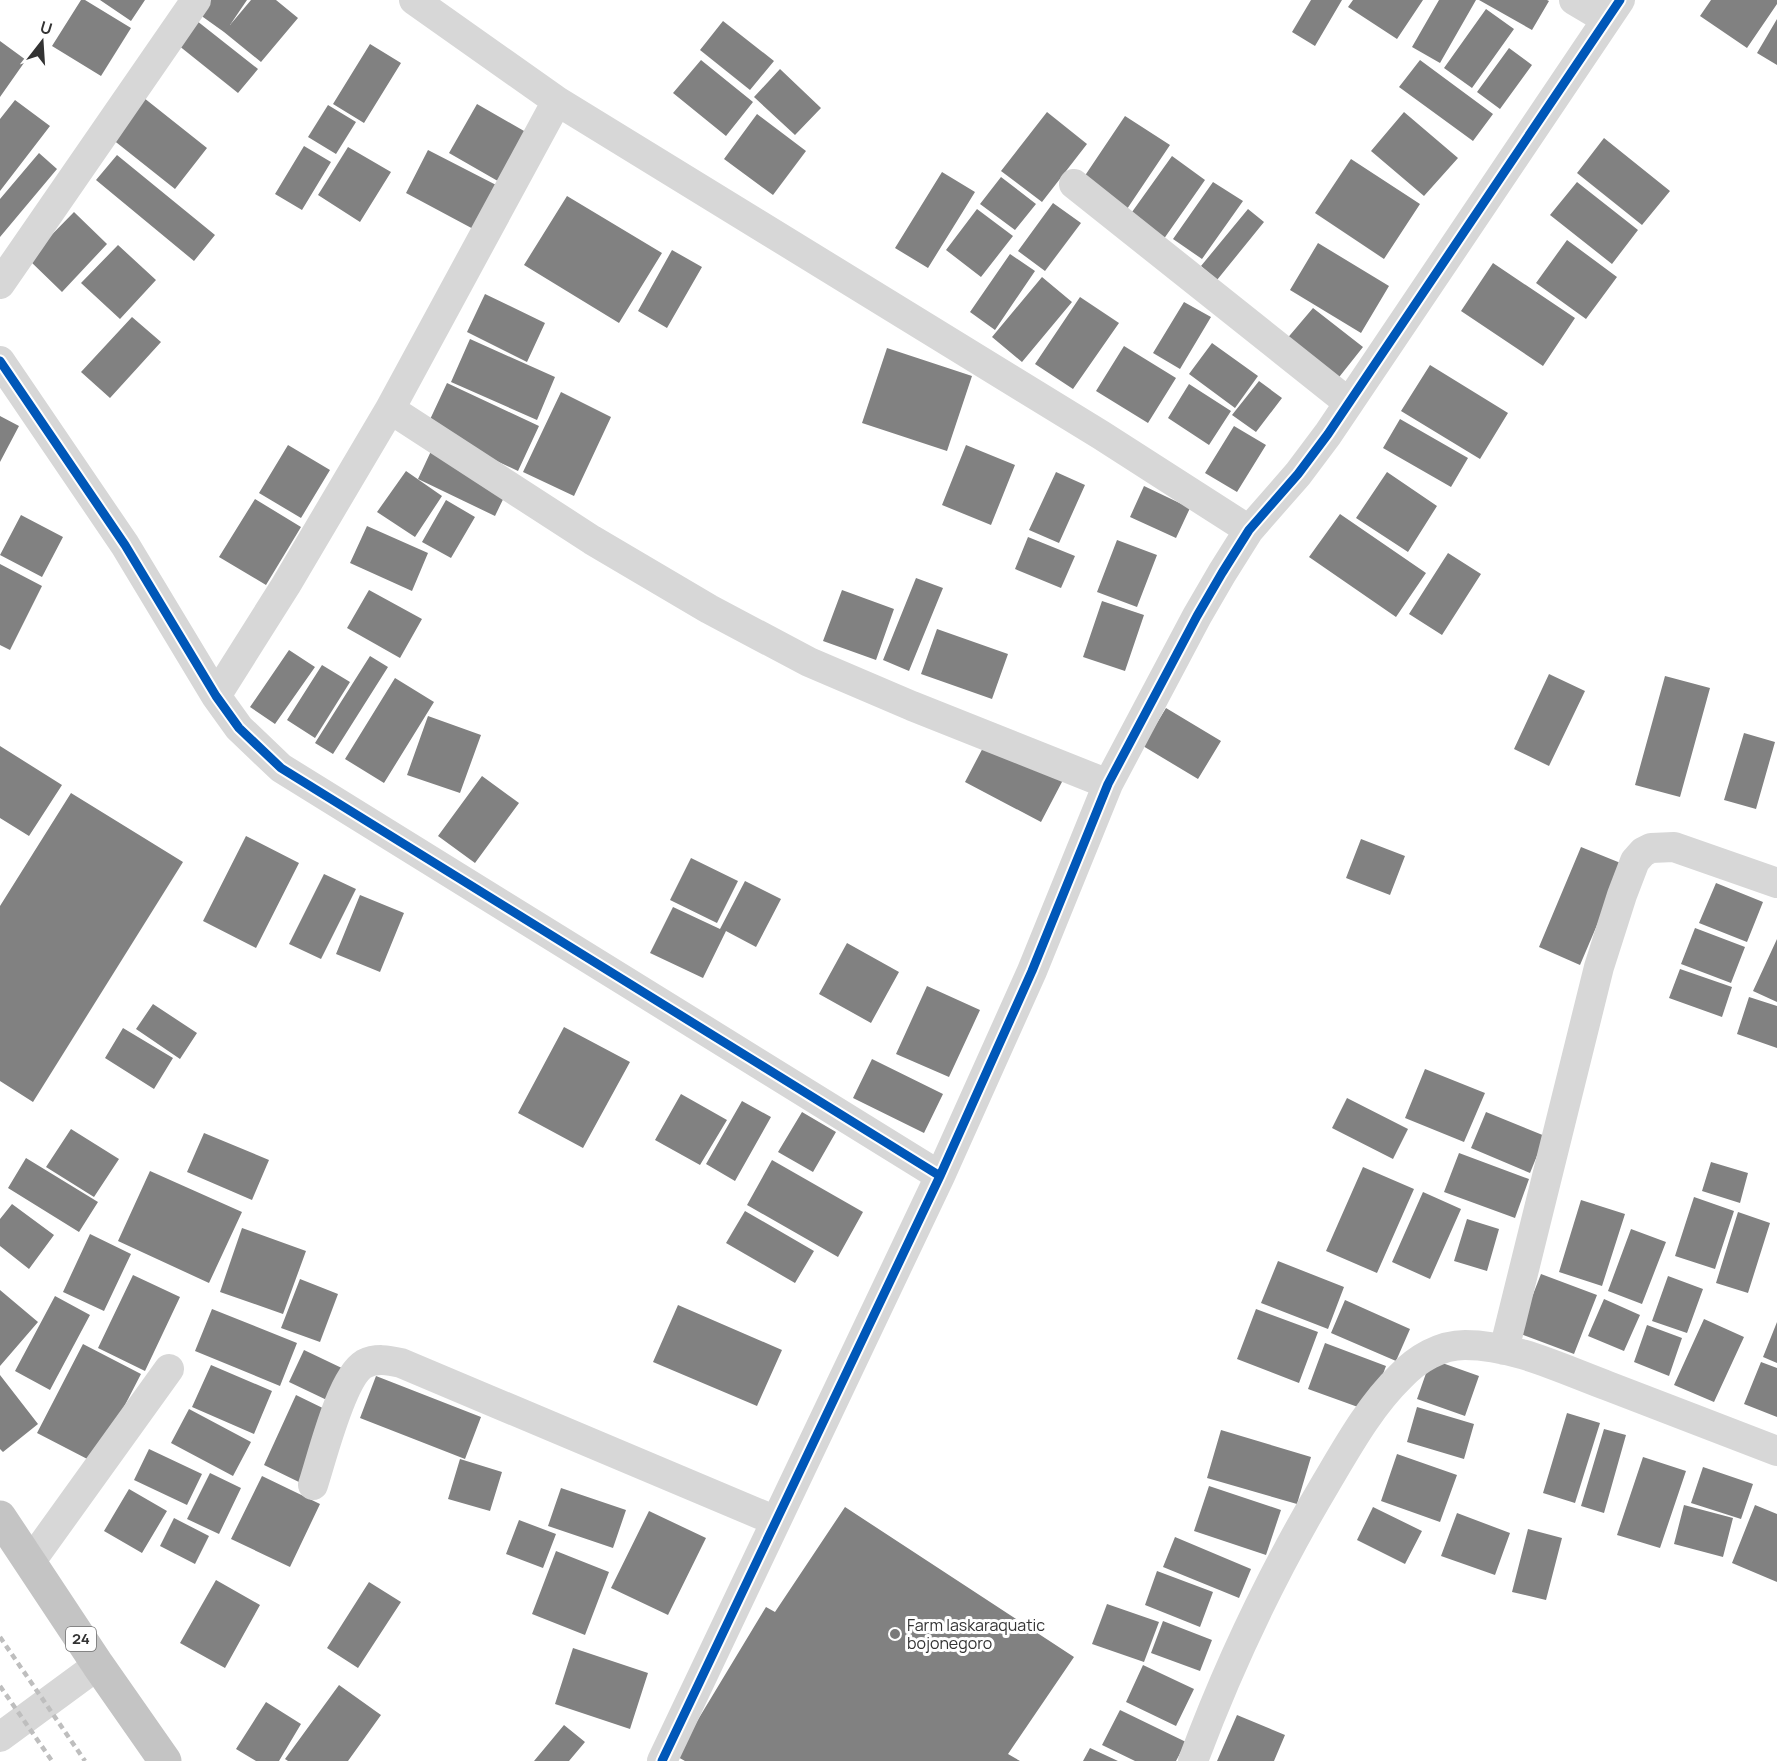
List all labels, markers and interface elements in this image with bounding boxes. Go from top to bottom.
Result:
north arrow [12,12,72,72]
text: U [38,15,55,40]
place label: Farm laskaraquatic bojonegoro [907,1614,1045,1654]
road number: 24 [66,1627,96,1651]
marker: Farm laskaraquatic bojonegoro [888,1627,902,1641]

